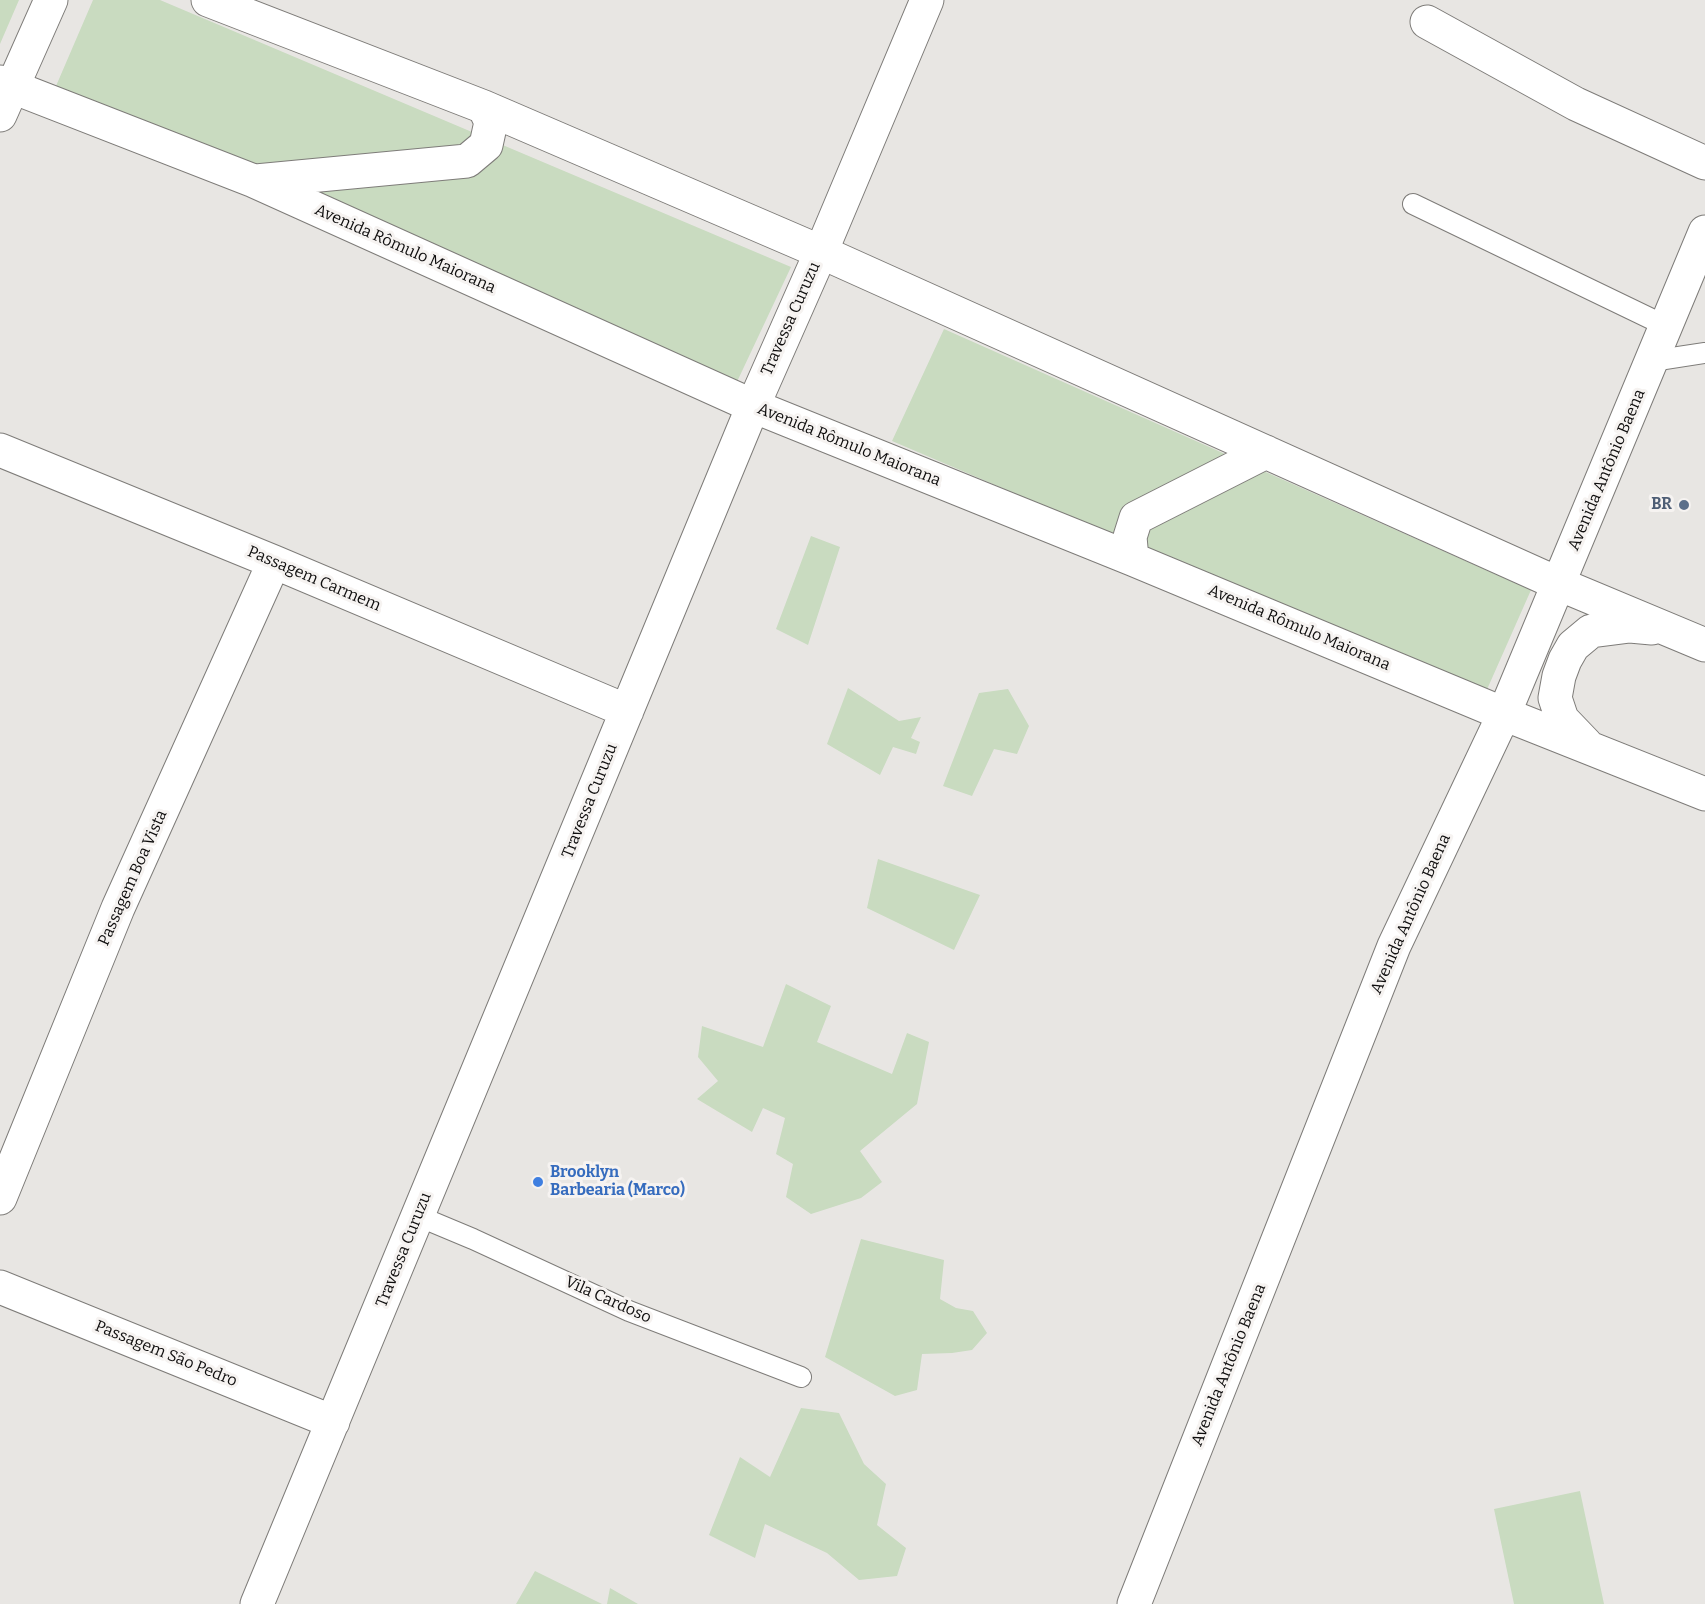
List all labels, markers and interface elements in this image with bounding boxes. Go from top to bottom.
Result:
street label: Avenida Rômulo Maiorana [312,200,498,298]
street label: Travessa Curuzu [757,259,825,379]
street label: Avenida Antônio Baena [1564,387,1650,553]
street label: Avenida Rômulo Maiorana [755,399,943,491]
place label: BR [1651,495,1672,515]
marker: BR [1677,498,1691,512]
street label: Passagem Carmem [245,542,383,616]
street label: Avenida Rômulo Maiorana [1205,581,1393,675]
street label: Travessa Curuzu [558,741,622,861]
street label: Passagem Boa Vista [94,807,172,949]
street label: Avenida Antônio Baena [1367,831,1455,997]
place label: Brooklyn Barbearia (Marco) [550,1163,685,1201]
marker: Brooklyn Barbearia (Marco) [531,1175,545,1189]
street label: Travessa Curuzu [372,1190,436,1310]
street label: Vila Cardoso [562,1272,654,1328]
street label: Avenida Antônio Baena [1188,1281,1270,1449]
street label: Passagem São Pedro [92,1317,240,1391]

